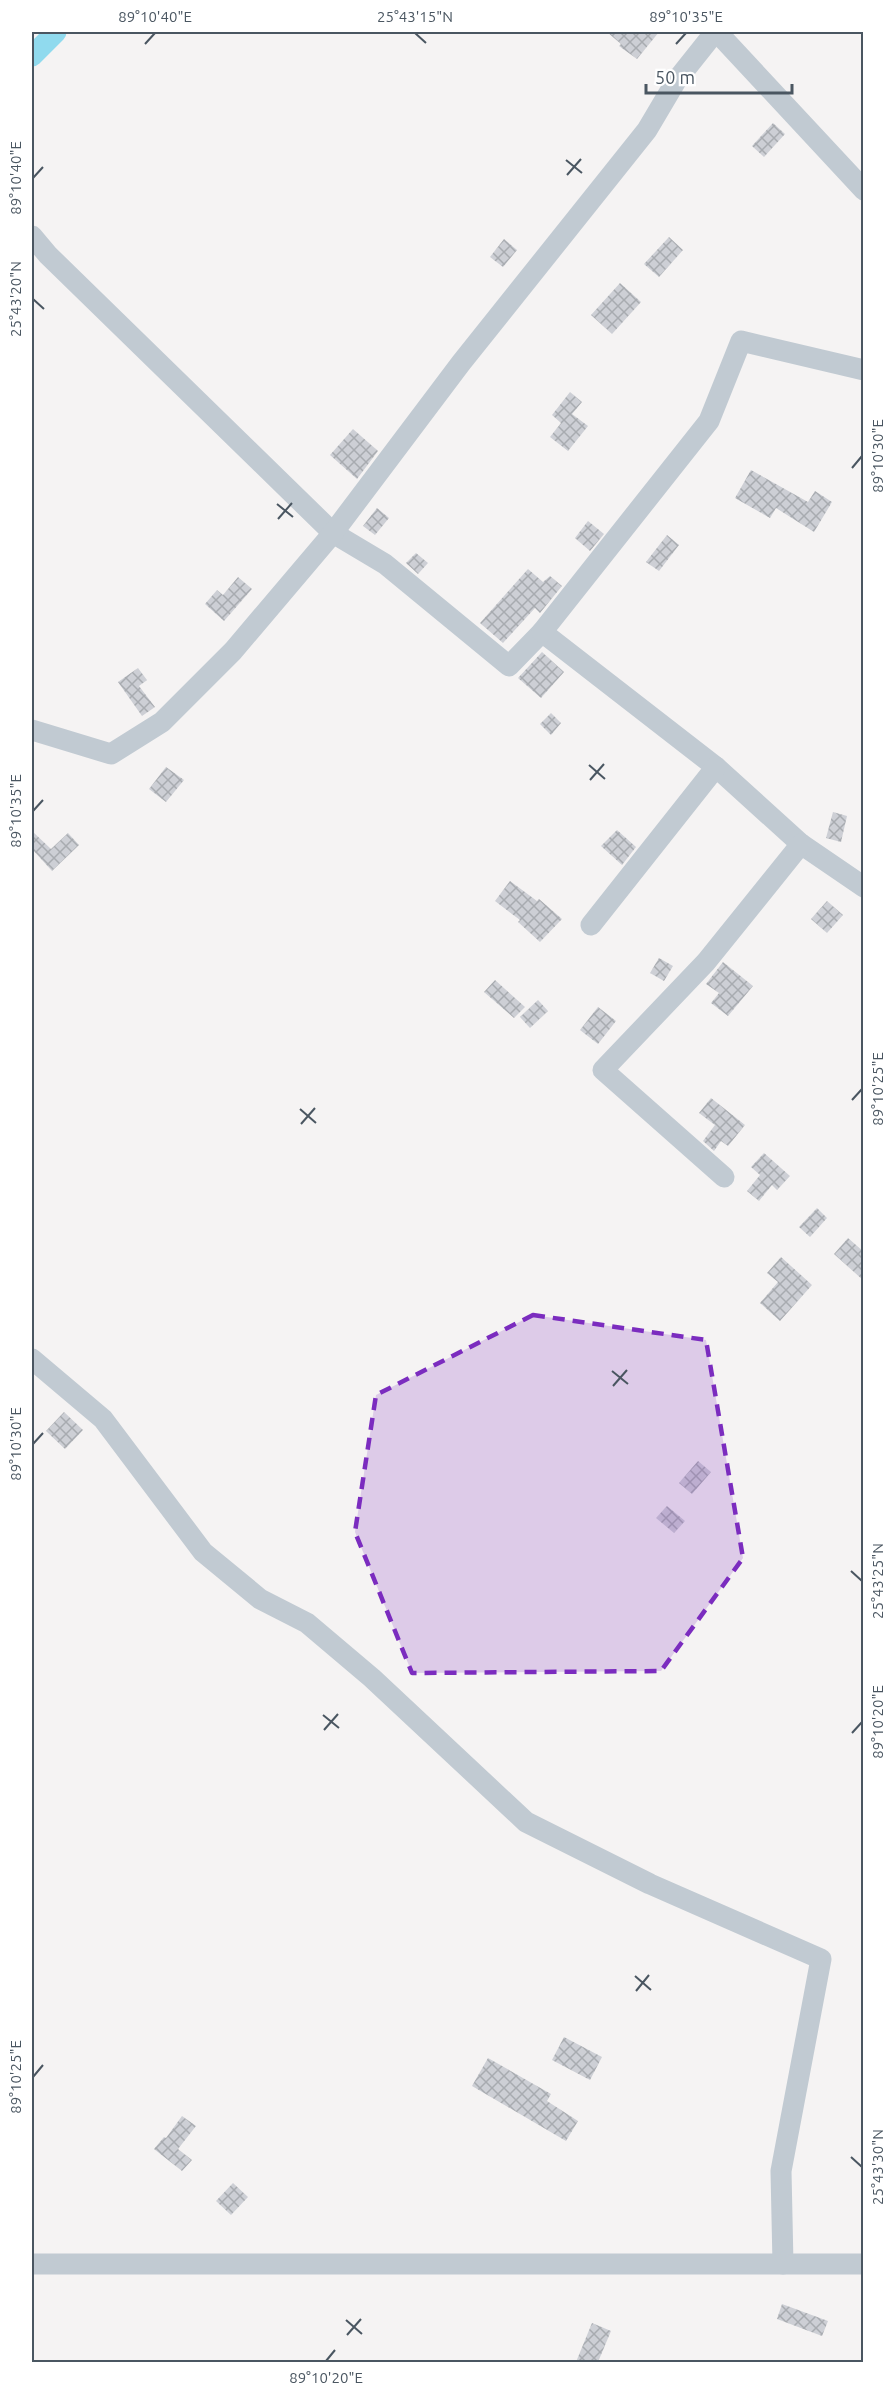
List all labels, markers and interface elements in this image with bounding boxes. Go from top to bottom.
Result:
text: 89°10'40"E [118,8,192,25]
text: 25°43'15"N [377,8,453,25]
text: 89°10'35"E [649,8,723,25]
scale bar [646,57,792,95]
text: 50 m [655,67,695,87]
text: 89°10'40"E [7,141,24,215]
text: 25°43'20"N [7,261,24,337]
text: 89°10'30"E [869,419,886,493]
text: 89°10'35"E [7,774,24,848]
text: 89°10'25"E [869,1052,886,1126]
text: 89°10'30"E [7,1407,24,1481]
text: 25°43'25"N [869,1543,886,1619]
text: 89°10'20"E [869,1685,886,1759]
text: 89°10'25"E [7,2040,24,2114]
text: 25°43'30"N [869,2129,886,2205]
text: 89°10'20"E [289,2369,363,2386]

